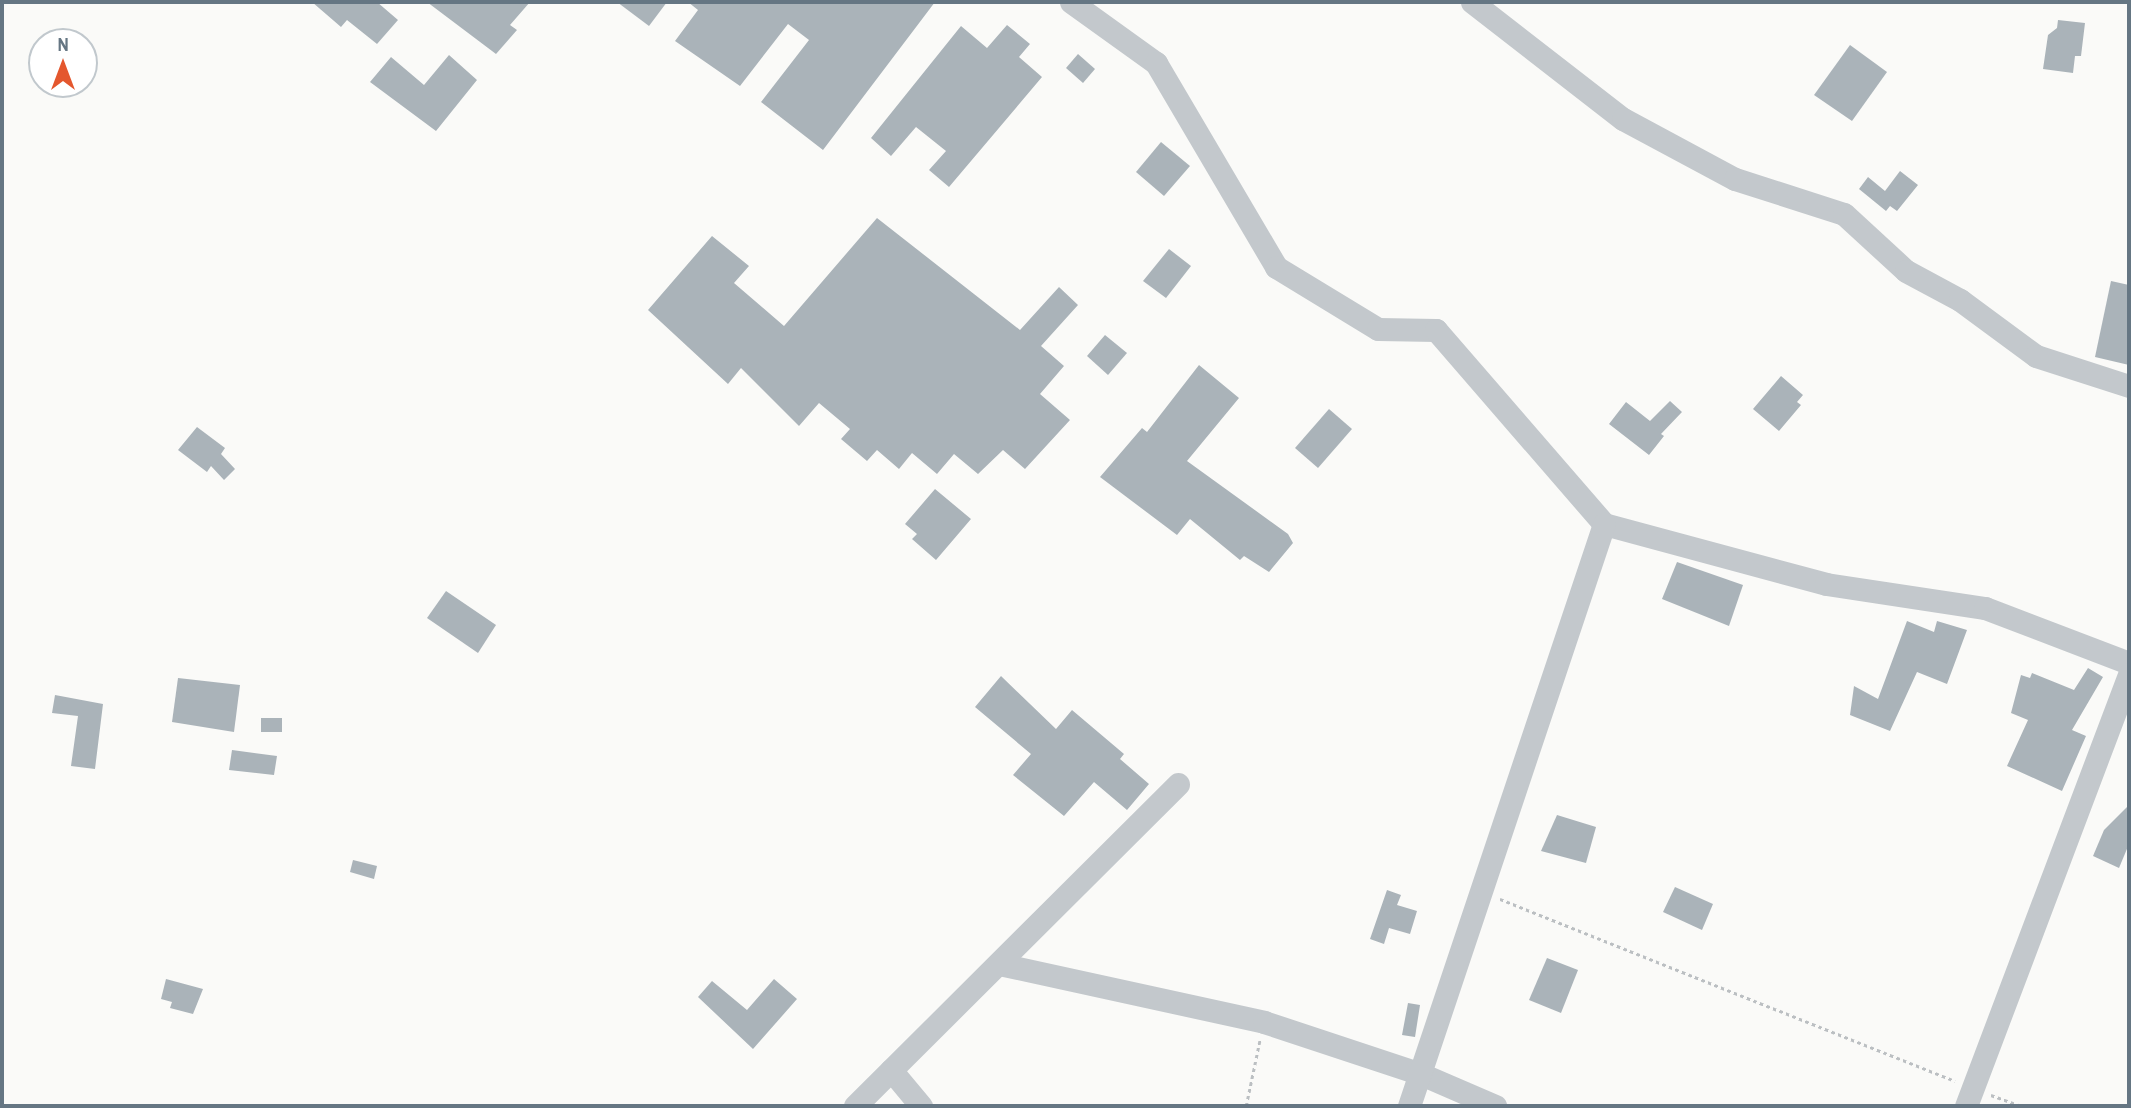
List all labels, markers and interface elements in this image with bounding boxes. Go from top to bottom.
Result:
north arrow [28,28,98,98]
text: N [57,31,69,57]

